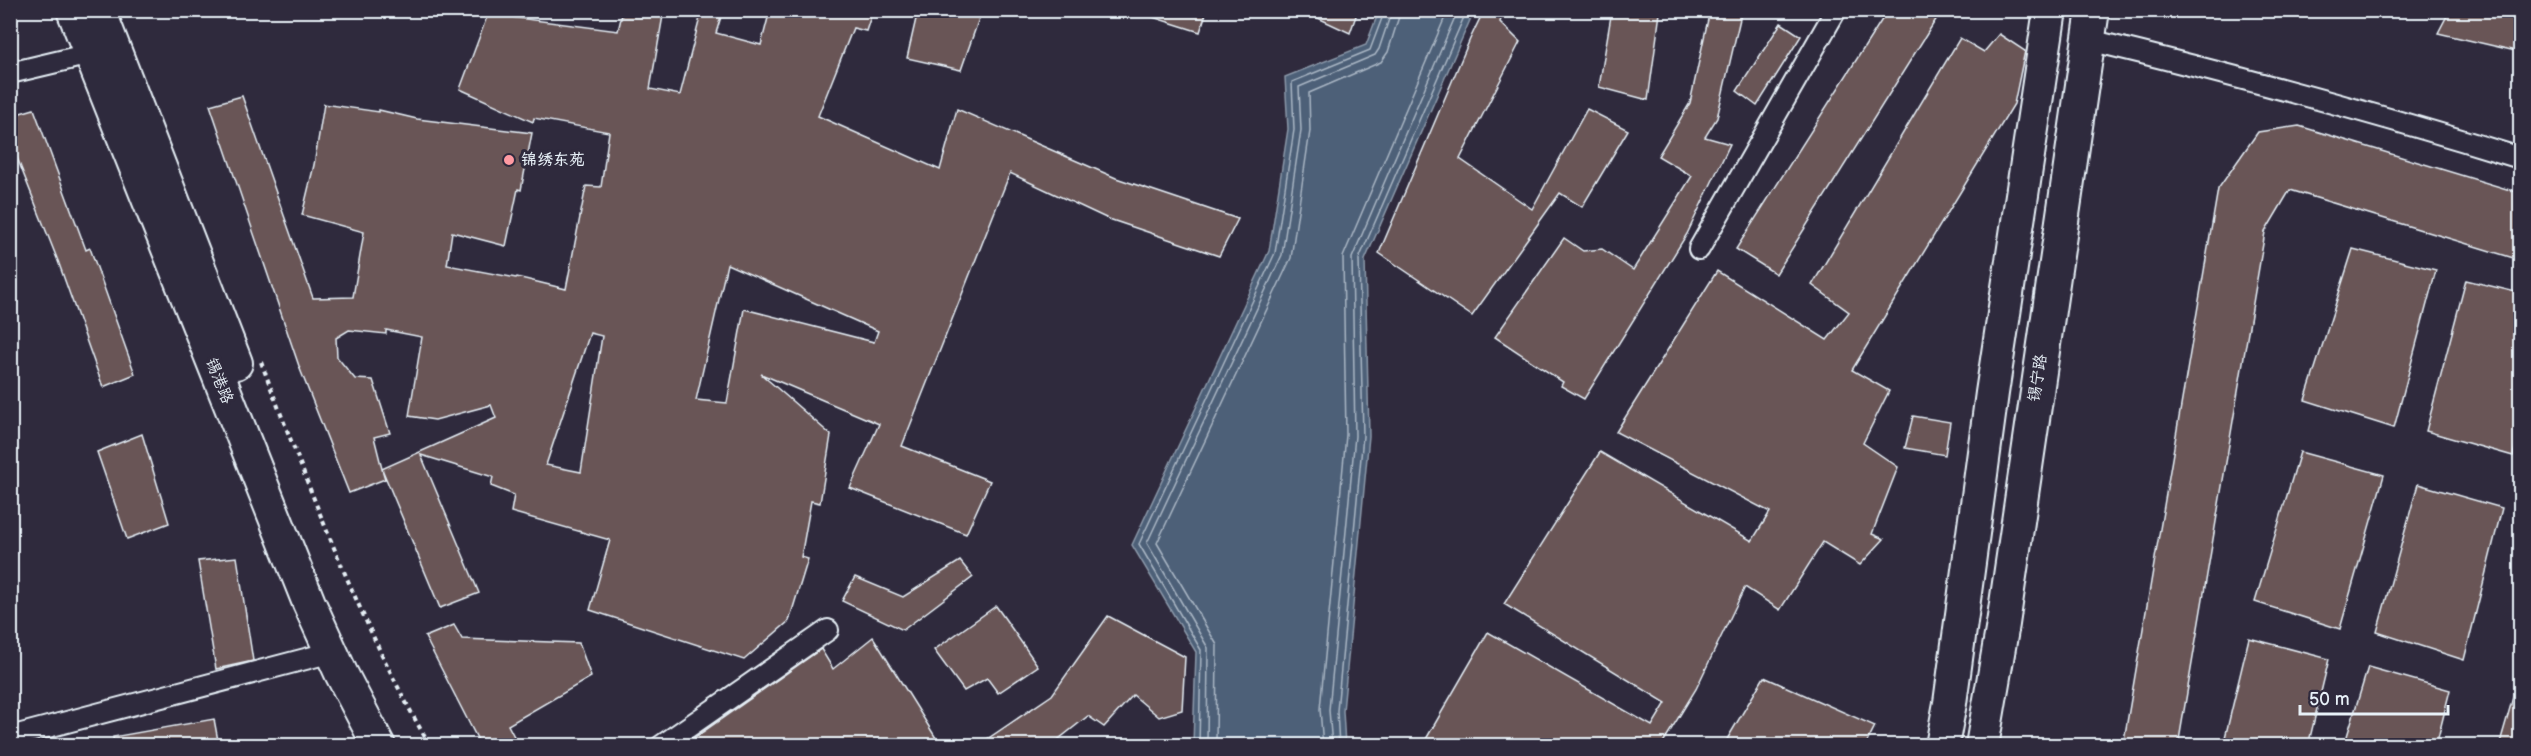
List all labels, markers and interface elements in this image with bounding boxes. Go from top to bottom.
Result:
place label: 锦绣东苑 [521,151,585,170]
marker: 锦绣东苑 [502,153,516,167]
street label: 锡宁路 [2025,353,2051,403]
street label: 锡港路 [201,355,237,407]
scale bar [2300,678,2448,716]
text: 50 m [2309,689,2350,710]

